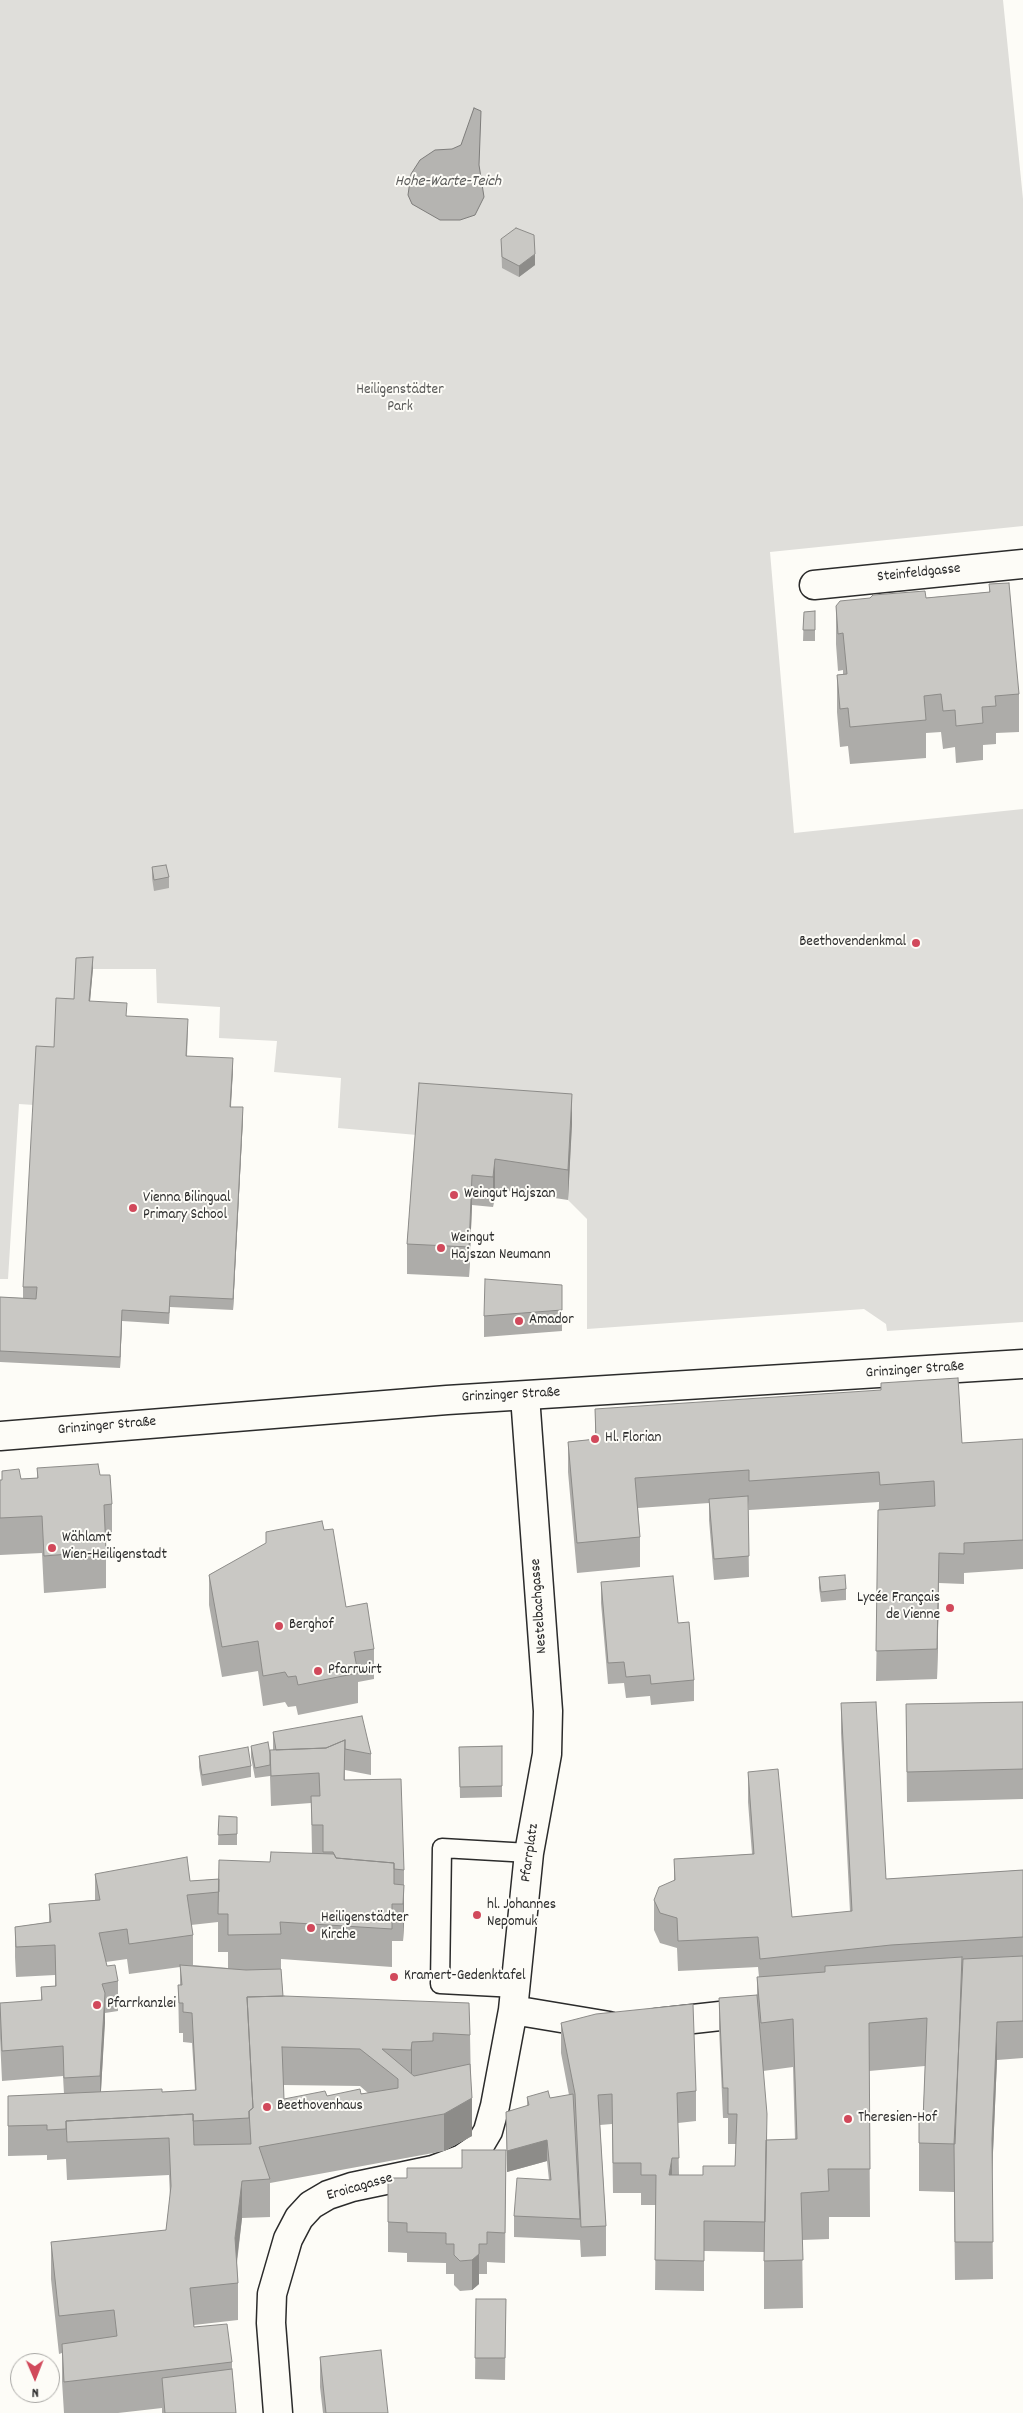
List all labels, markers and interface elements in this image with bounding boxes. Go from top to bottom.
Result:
water label: Hohe-Warte-Teich [395,173,501,193]
park label: Heiligenstädter Park [356,382,444,417]
street label: Steinfeldgasse [876,561,962,587]
place label: Beethovendenkmal [799,934,906,952]
marker: Beethovendenkmal [910,937,922,949]
place label: Weingut Hajszan [464,1186,556,1204]
marker: Weingut Hajszan [448,1189,460,1201]
place label: Vienna Bilingual Primary School [143,1190,231,1225]
marker: Vienna Bilingual Primary School [127,1202,139,1214]
place label: Weingut Hajszan Neumann [451,1230,551,1265]
marker: Weingut Hajszan Neumann [435,1242,447,1254]
place label: Amador [529,1312,574,1330]
marker: Amador [513,1315,525,1327]
street label: Grinzinger Straße [865,1359,965,1383]
street label: Grinzinger Straße [461,1384,561,1408]
street label: Grinzinger Straße [57,1414,157,1440]
place label: Hl. Florian [605,1430,661,1448]
marker: Hl. Florian [589,1433,601,1445]
place label: Wählamt Wien-Heiligenstadt [62,1530,167,1565]
marker: Wählamt Wien-Heiligenstadt [46,1542,58,1554]
street label: Nestelbachgasse [528,1558,552,1654]
place label: Lycée Français de Vienne [857,1590,940,1625]
marker: Lycée Français de Vienne [944,1602,956,1614]
place label: Berghof [289,1617,334,1635]
marker: Berghof [273,1620,285,1632]
place label: Pfarrwirt [328,1662,382,1680]
marker: Pfarrwirt [312,1665,324,1677]
street label: Pfarrplatz [518,1823,544,1883]
place label: hl. Johannes Nepomuk [487,1897,556,1932]
marker: hl. Johannes Nepomuk [471,1909,483,1921]
place label: Heiligenstädter Kirche [321,1910,409,1945]
marker: Heiligenstädter Kirche [305,1922,317,1934]
place label: Kramert-Gedenktafel [404,1968,526,1986]
marker: Kramert-Gedenktafel [388,1971,400,1983]
place label: Pfarrkanzlei [107,1996,176,2014]
marker: Pfarrkanzlei [91,1999,103,2011]
place label: Beethovenhaus [277,2098,363,2116]
marker: Beethovenhaus [261,2101,273,2113]
place label: Theresien-Hof [858,2110,937,2128]
marker: Theresien-Hof [842,2113,854,2125]
street label: Eroicagasse [325,2170,395,2206]
north arrow [10,2353,60,2403]
text: N [32,2382,39,2402]

